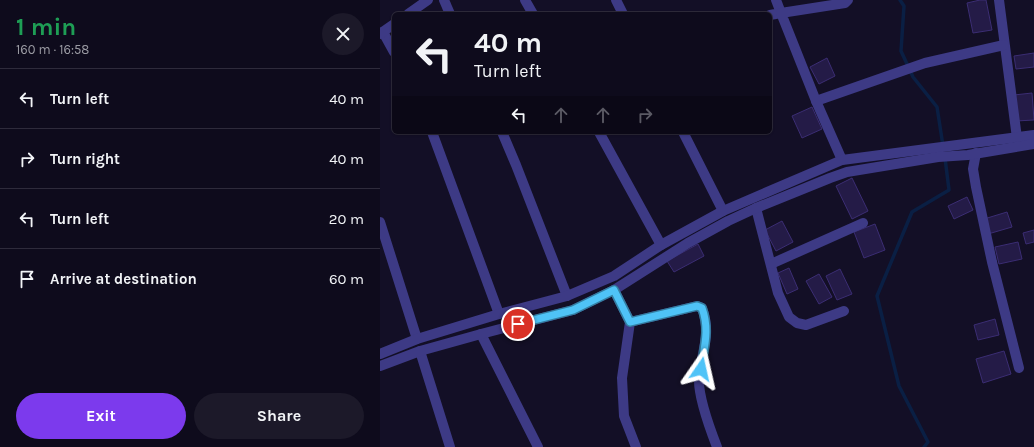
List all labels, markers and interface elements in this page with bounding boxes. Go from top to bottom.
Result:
text: 1 min [16,13,76,41]
button: close [322,13,364,55]
text: 40 m [474,26,542,59]
icon: left [408,28,460,80]
text: 160 m · 16:58 [16,42,89,57]
text: Turn left [474,60,542,82]
icon: left [16,88,38,110]
text: Turn left [50,90,109,108]
text: 40 m [329,90,364,108]
icon: left [508,104,530,126]
icon: ahead [550,104,572,126]
icon: ahead [592,104,614,126]
icon: right [634,104,656,126]
icon: right [16,148,38,170]
text: Turn right [50,150,120,168]
text: 40 m [329,150,364,168]
icon: left [16,208,38,230]
text: Turn left [50,210,109,228]
text: 20 m [329,210,364,228]
icon: arrive [16,268,38,290]
text: Arrive at destination [50,270,197,288]
text: 60 m [329,270,364,288]
pin [501,307,535,341]
icon: arrive [507,313,529,335]
position arrow [680,348,722,390]
button: Exit [16,393,186,439]
button: Share [194,393,364,439]

